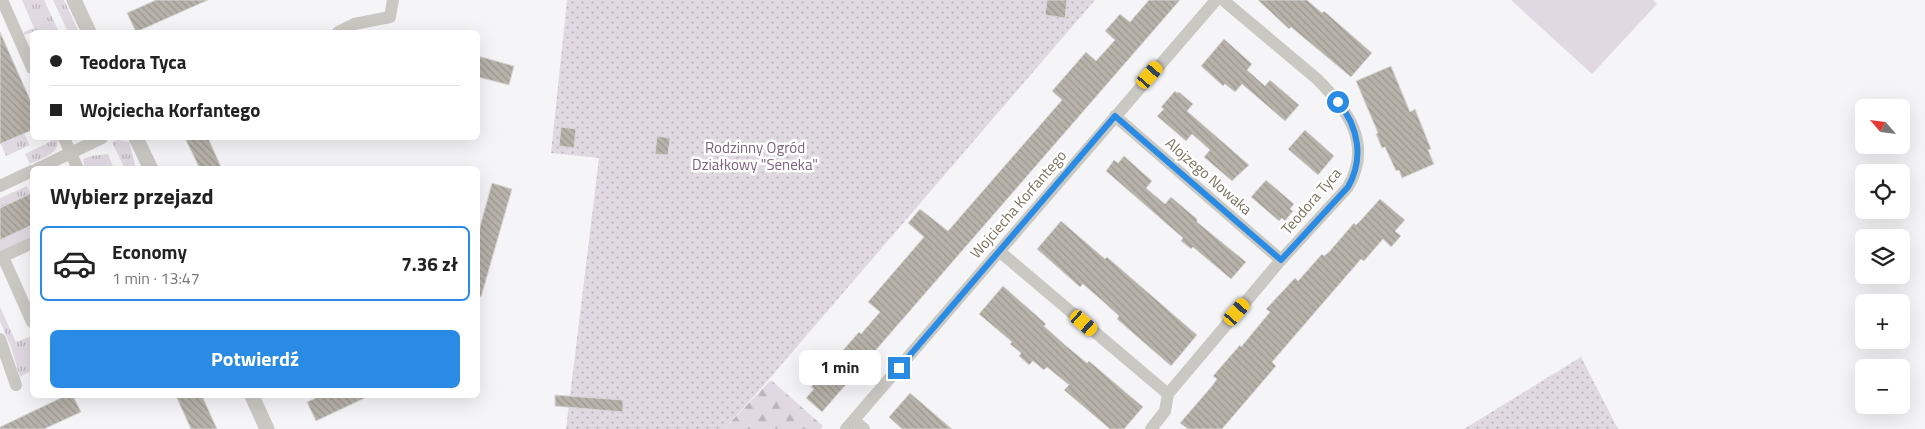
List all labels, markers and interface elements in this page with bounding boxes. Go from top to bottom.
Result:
text: Teodora Tyca [80,47,187,76]
car [1134,59,1165,91]
route start [1327,91,1349,113]
text: Wojciecha Korfantego [80,95,260,124]
north arrow [1855,99,1910,154]
map controls [1855,99,1910,414]
street label: Alojzego Nowaka [1161,132,1258,221]
park label: Rodzinny Ogród Działkowy "Seneka" [692,136,818,176]
street label: Wojciecha Korfantego [964,145,1072,263]
street label: Teodora Tyca [1275,162,1347,239]
button: locate [1855,164,1910,219]
text: Wybierz przejazd [50,179,214,213]
button: layers [1855,229,1910,284]
text: Economy [112,237,187,266]
icon: car [52,241,97,286]
text: 7.36 zł [401,249,458,278]
text: 1 min · 13:47 [112,266,200,290]
button: + [1855,294,1910,349]
car [1221,296,1252,328]
car [1067,307,1100,339]
button: Potwierdź [50,330,460,388]
callout: 1 min [799,350,882,386]
text: 1 min [821,355,859,379]
route end [888,357,910,379]
button: − [1855,359,1910,414]

